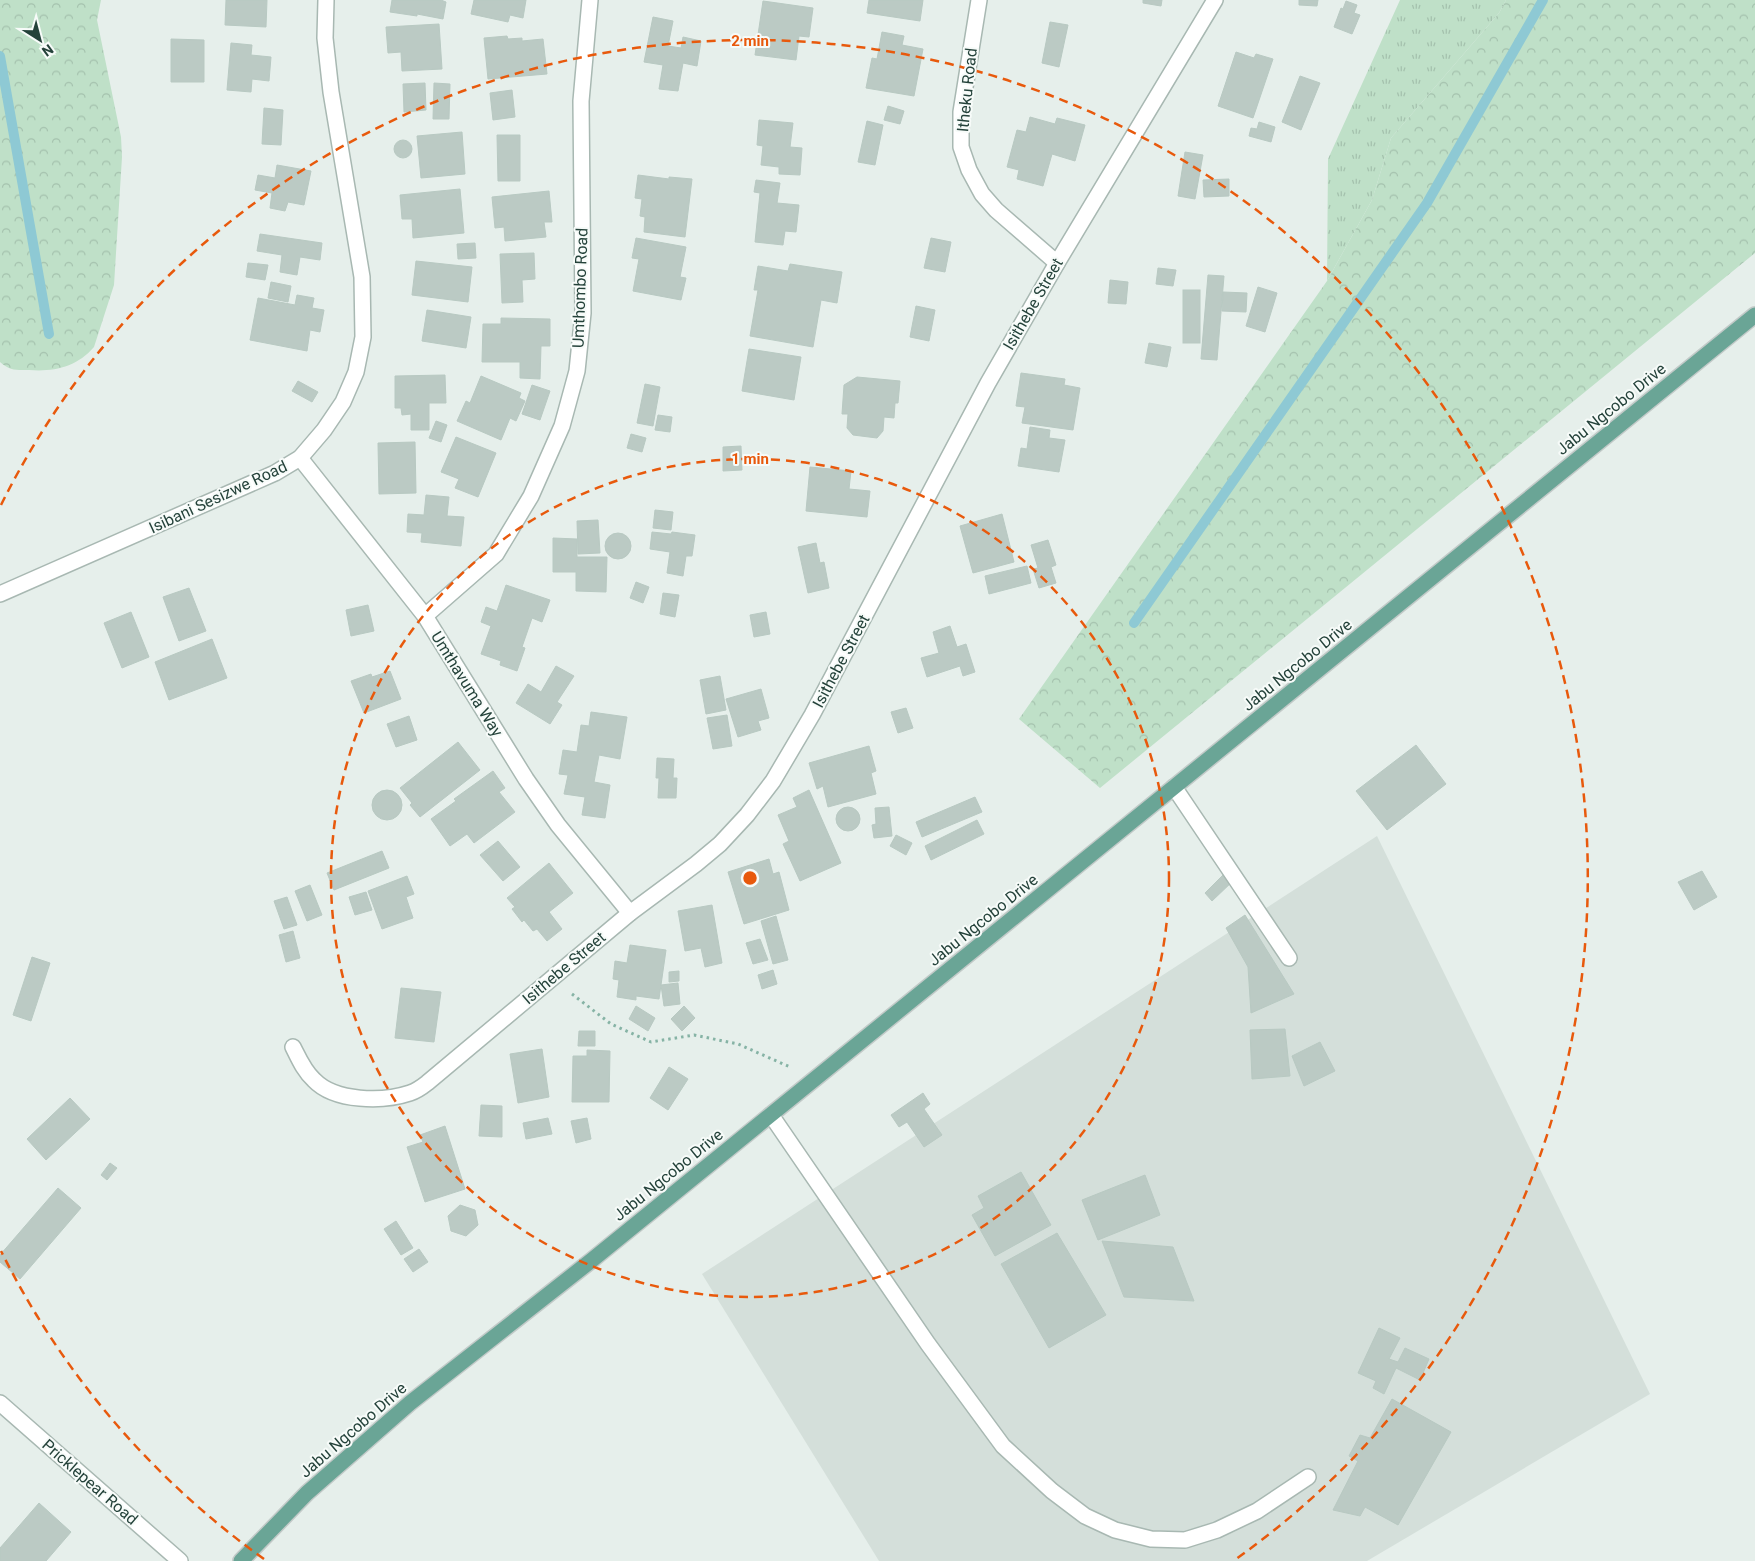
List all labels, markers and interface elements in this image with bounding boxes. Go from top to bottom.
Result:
north arrow [15,15,65,65]
text: 2 min [731,32,769,50]
text: N [39,41,56,60]
street label: Itheku Road [953,47,981,133]
street label: Umthombo Road [568,228,592,348]
street label: Isithebe Street [999,255,1067,353]
street label: Jabu Ngcobo Drive [1552,359,1670,459]
text: 1 min [731,450,769,468]
street label: Isibani Sesizwe Road [146,457,290,537]
street label: Isithebe Street [809,611,873,711]
street label: Jabu Ngcobo Drive [1238,615,1356,715]
street label: Umthavuma Way [427,628,507,740]
centre of rings [741,869,759,887]
street label: Jabu Ngcobo Drive [924,870,1042,970]
street label: Isithebe Street [519,928,609,1008]
street label: Jabu Ngcobo Drive [609,1125,727,1225]
street label: Jabu Ngcobo Drive [296,1378,410,1482]
street label: Pricklepear Road [38,1435,142,1529]

